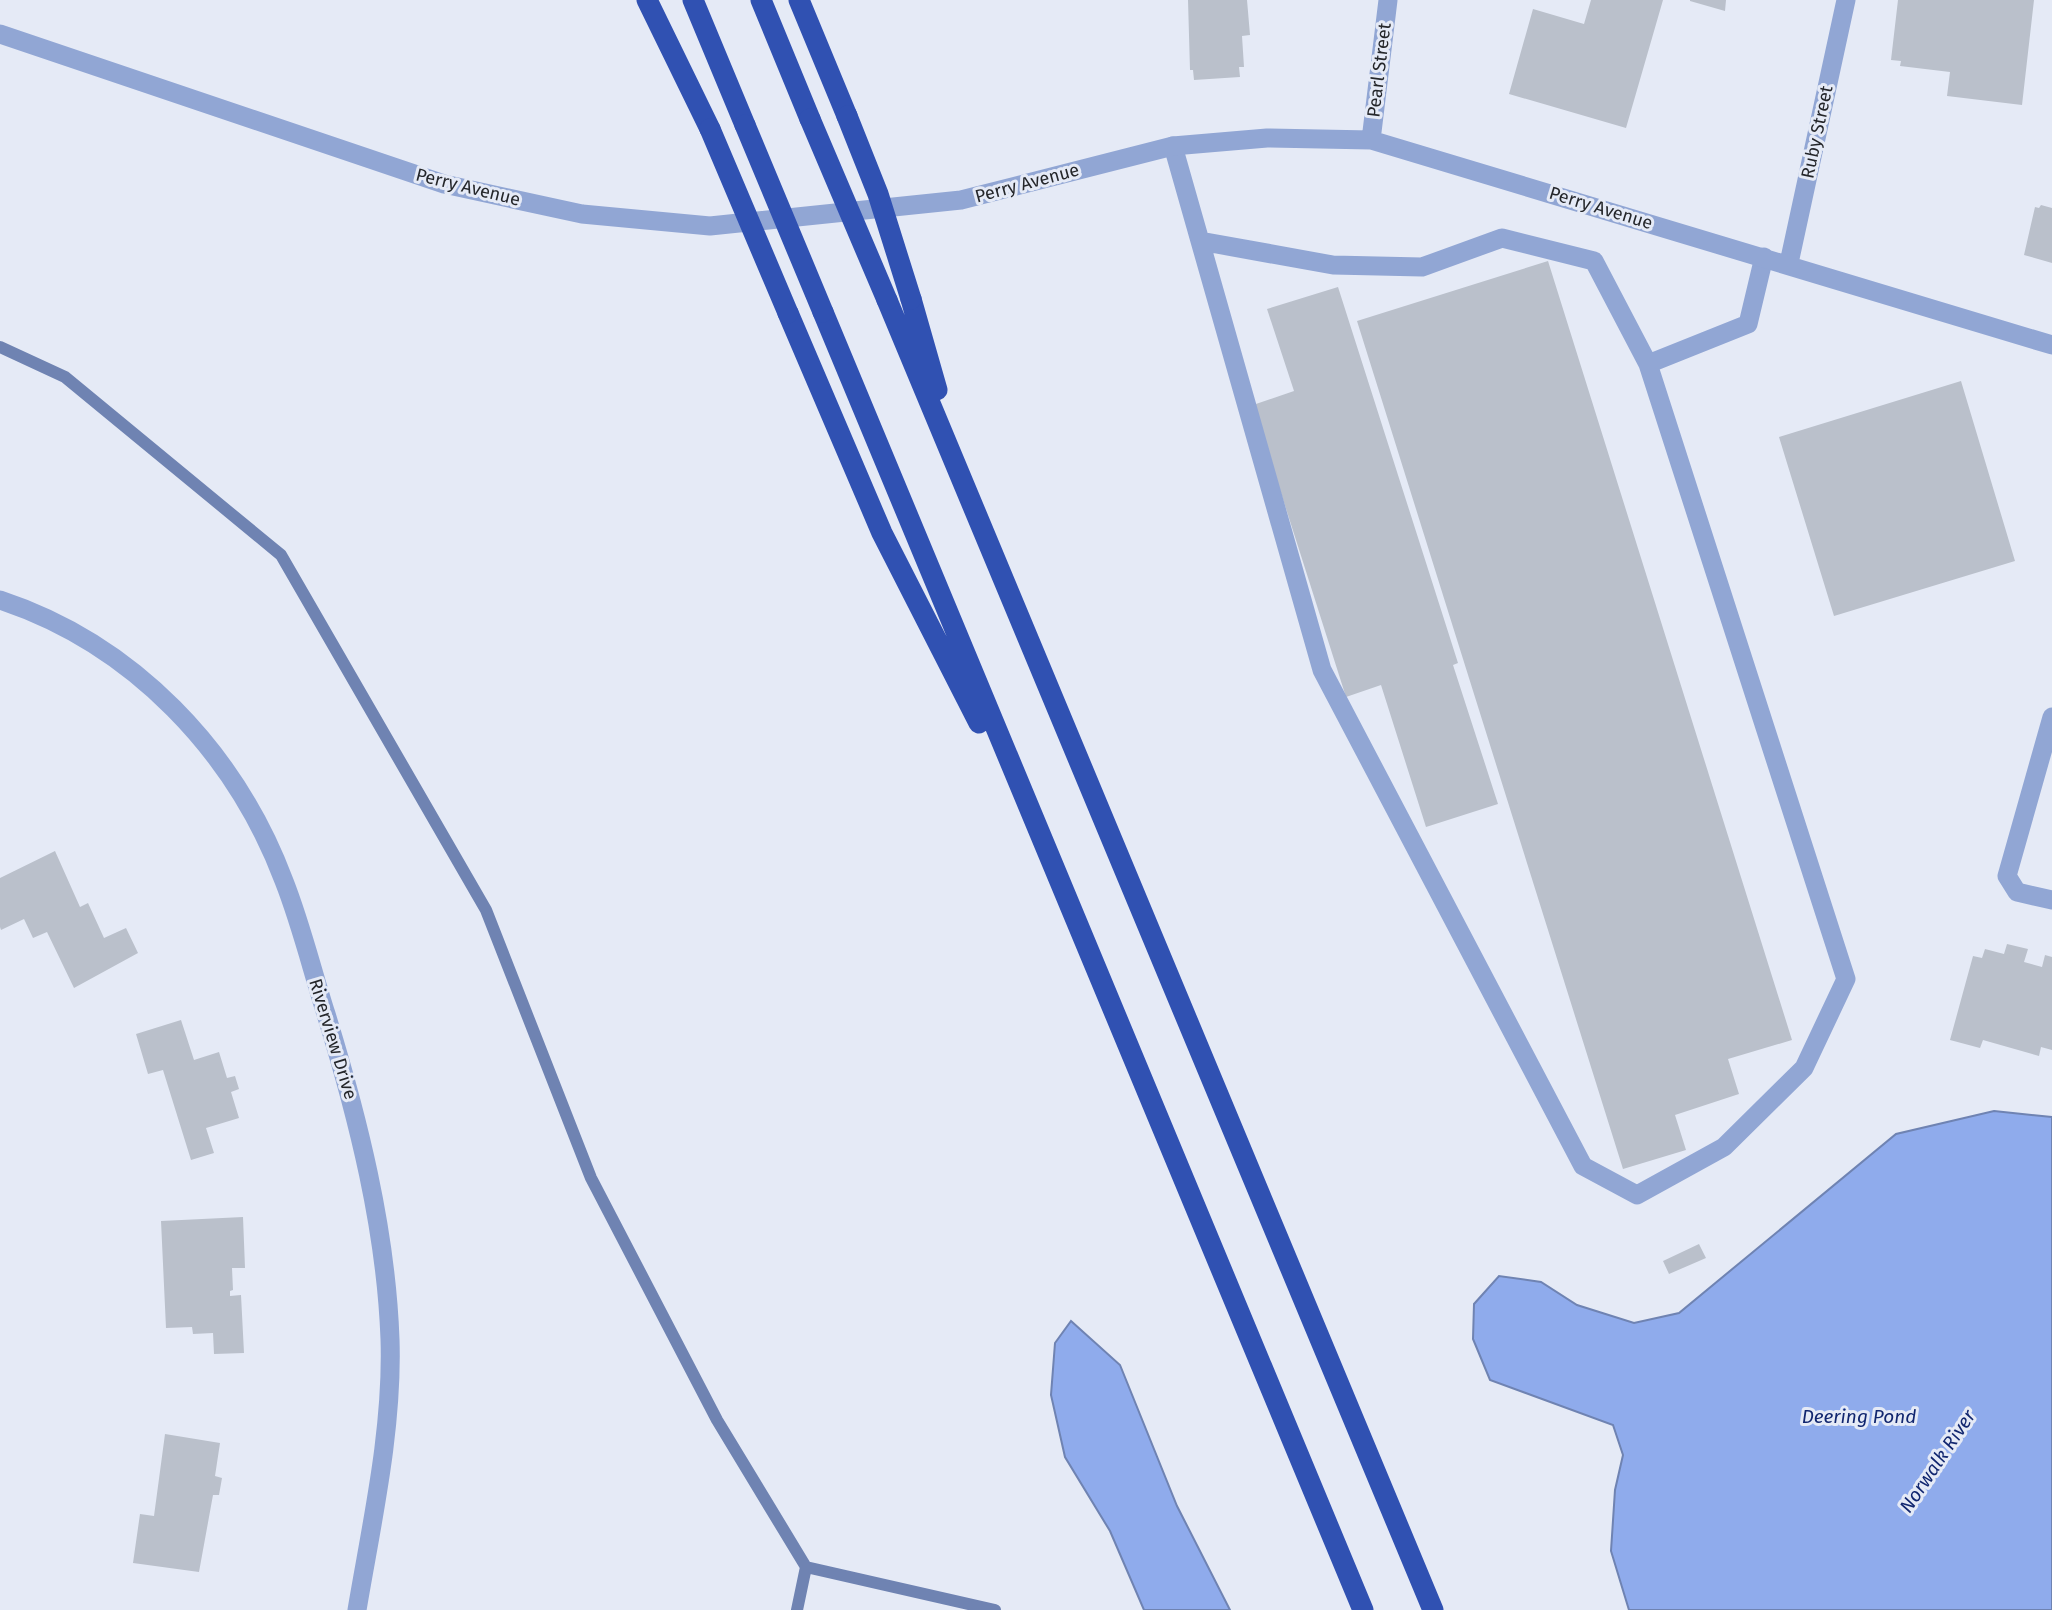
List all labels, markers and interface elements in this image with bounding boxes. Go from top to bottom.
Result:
street label: Pearl Street [1362,21,1396,119]
street label: Ruby Street [1796,83,1838,180]
street label: Perry Avenue [972,159,1082,207]
street label: Perry Avenue [413,163,523,211]
street label: Perry Avenue [1547,182,1655,234]
street label: Riverview Drive [304,976,362,1102]
water label: Deering Pond [1802,1405,1916,1428]
water label: Norwalk River [1895,1405,1981,1517]

